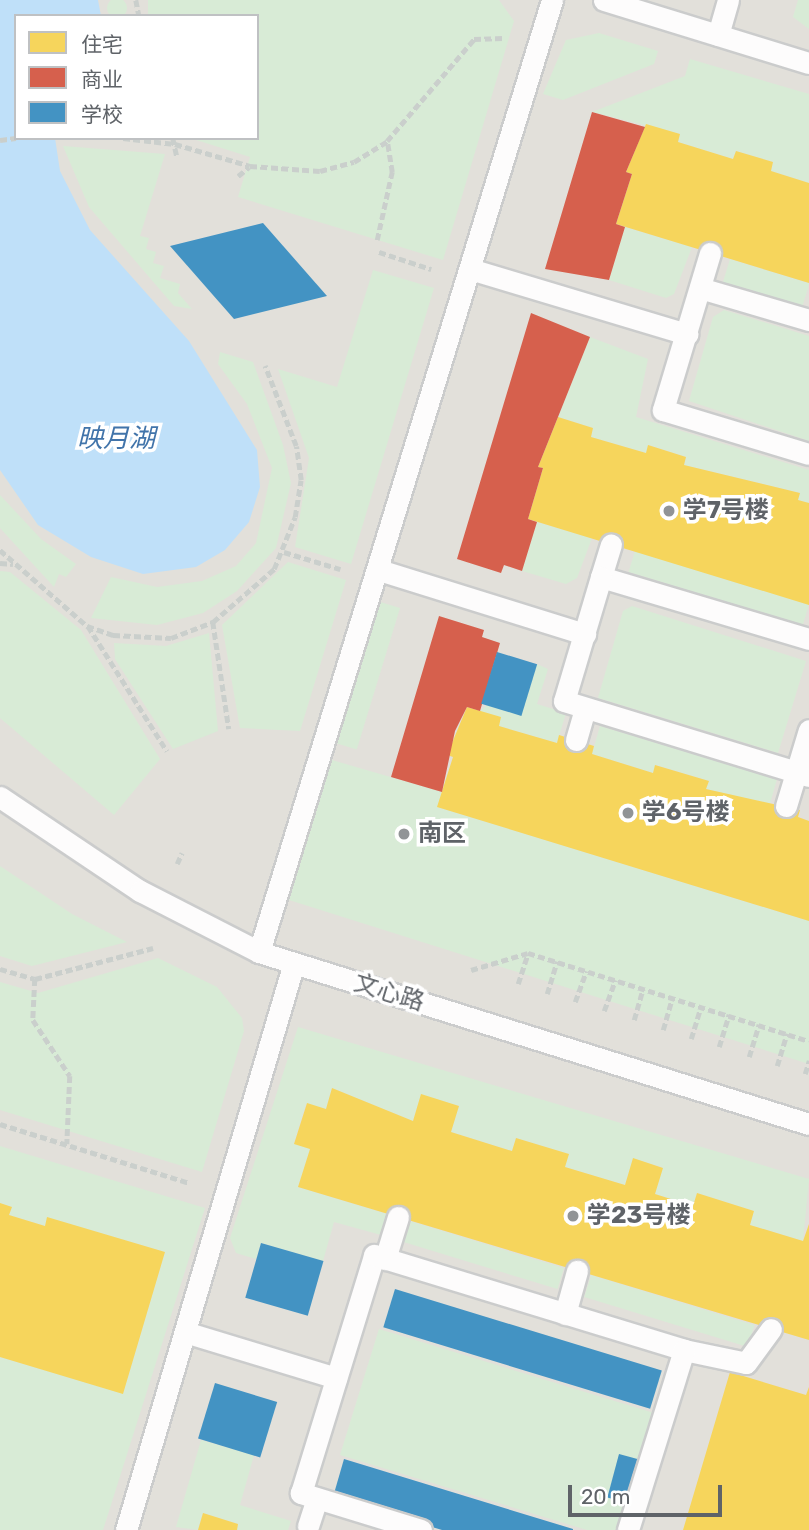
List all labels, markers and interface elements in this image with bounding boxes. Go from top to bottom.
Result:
legend [14,14,259,140]
text: 住宅 [81,32,123,57]
text: 商业 [81,67,123,92]
text: 学校 [81,102,123,127]
water label: 映月湖 [77,423,155,455]
place label: 学7号楼 [683,497,769,525]
marker: 学7号楼 [661,503,677,519]
place label: 学6号楼 [642,799,730,827]
marker: 学6号楼 [620,805,636,821]
place label: 南区 [418,820,466,848]
marker: 南区 [396,826,412,842]
street label: 文心路 [350,969,428,1017]
place label: 学23号楼 [587,1202,690,1230]
marker: 学23号楼 [565,1208,581,1224]
scale bar [571,1470,725,1514]
text: 20 m [581,1484,630,1509]

